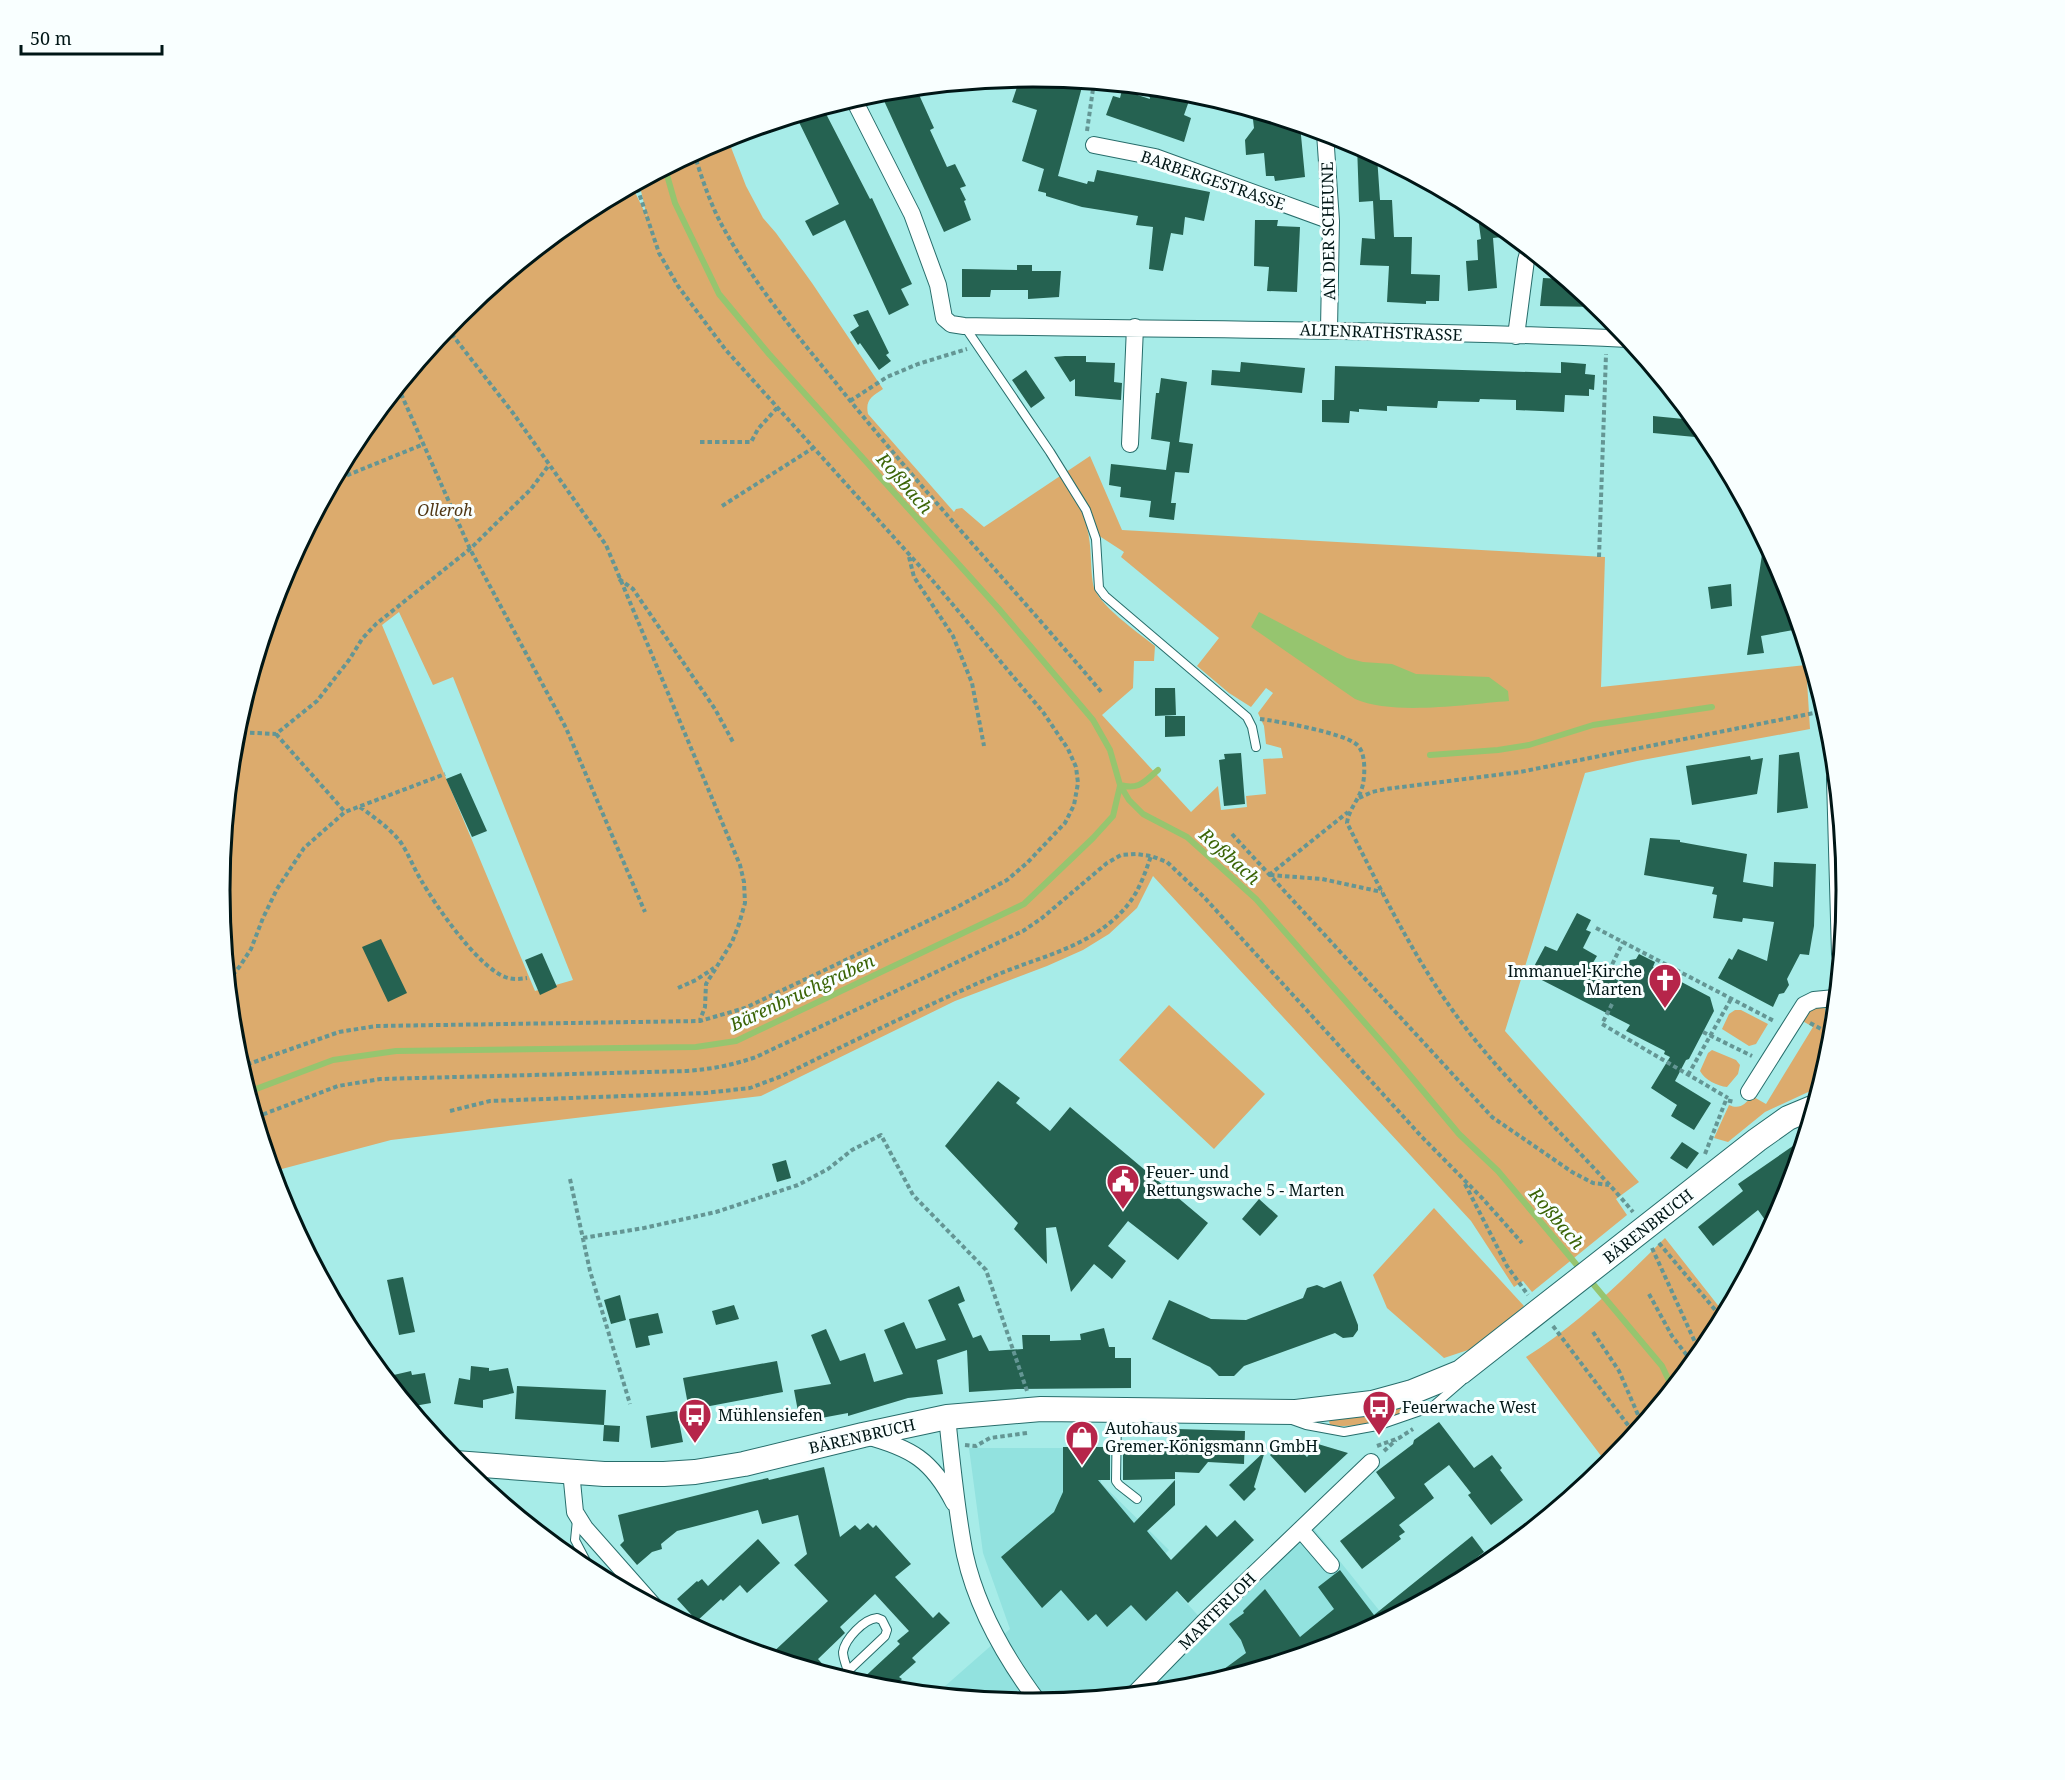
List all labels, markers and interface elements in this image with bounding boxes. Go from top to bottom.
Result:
scale bar [21,18,162,56]
text: 50 m [30,26,72,50]
street label: BARBERGESTRASSE [1138,145,1288,215]
street label: AN DER SCHEUNE [1316,161,1340,301]
street label: ALTENRATHSTRASSE [1299,318,1463,346]
water label: Roßbach [871,447,938,519]
park label: Olleroh [417,499,473,521]
water label: Roßbach [1194,822,1266,890]
water label: Bärenbruchgraben [725,948,878,1036]
place label: Immanuel-Kirche Marten [1507,960,1642,1000]
church icon: Immanuel-Kirche Marten [1647,962,1683,1009]
place label: Feuer- und Rettungswache 5 - Marten [1146,1161,1344,1201]
public building icon: Feuer- und Rettungswache 5 - Marten [1105,1163,1141,1210]
water label: Roßbach [1523,1181,1590,1254]
street label: BÄRENBRUCH [1598,1184,1698,1268]
bus stop icon: Feuerwache West [1361,1389,1397,1436]
place label: Feuerwache West [1402,1396,1537,1418]
bus stop icon: Mühlensiefen [677,1397,713,1444]
place label: Mühlensiefen [718,1404,823,1426]
street label: BÄRENBRUCH [806,1413,918,1459]
place label: Autohaus Gremer-Königsmann GmbH [1105,1417,1318,1457]
shop icon: Autohaus Gremer-Königsmann GmbH [1064,1419,1100,1466]
street label: MARTERLOH [1173,1567,1261,1655]

